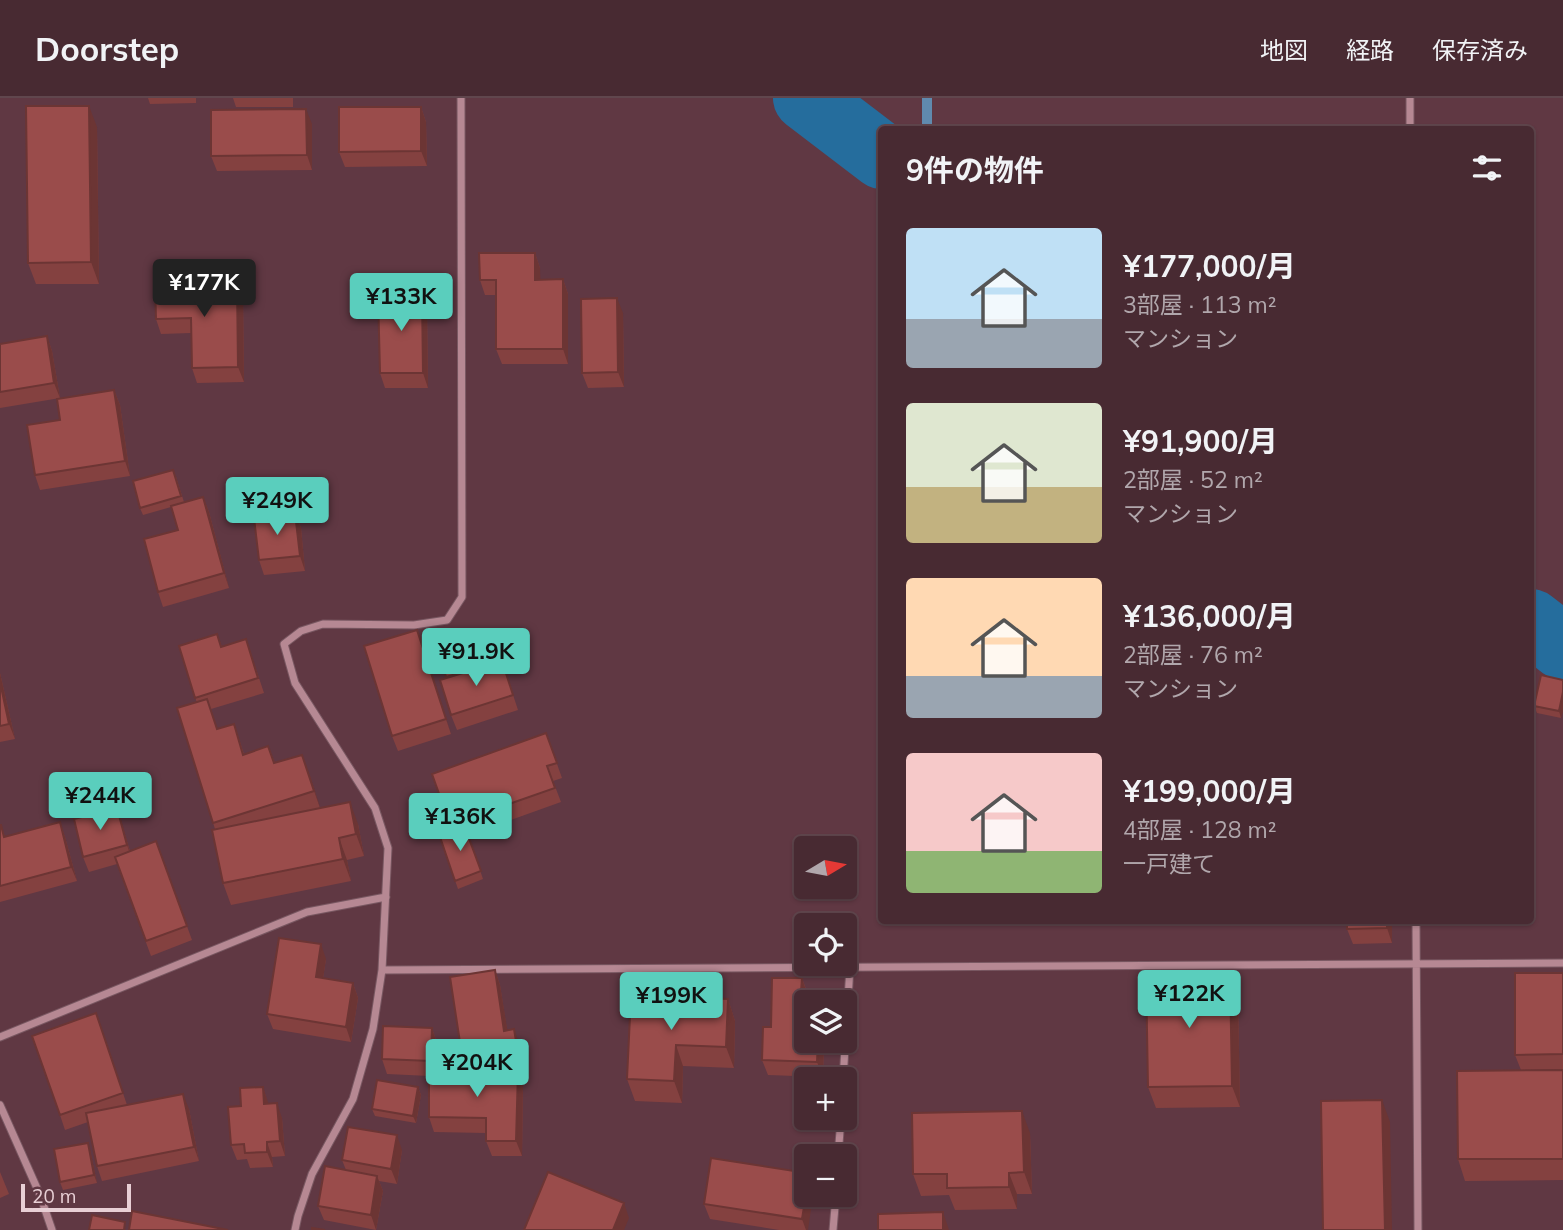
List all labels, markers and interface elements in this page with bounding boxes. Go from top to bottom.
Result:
text: Doorstep [35,28,179,69]
text: 地図 [1260,35,1308,65]
text: 経路 [1346,35,1394,65]
text: 保存済み [1432,35,1528,65]
icon: filters [1468,149,1506,187]
text: 9件の物件 [906,151,1044,189]
text: ¥177,000/月 [1123,247,1296,285]
icon: home [962,256,1046,340]
pin: ¥177K [155,260,253,319]
text: ¥177K [169,267,239,296]
pin: ¥133K [352,274,450,333]
text: ¥133K [366,281,436,310]
text: 3部屋 · 113 m² [1123,290,1276,319]
text: マンション [1123,324,1238,353]
text: ¥91,900/月 [1123,422,1278,460]
icon: home [962,431,1046,515]
text: 2部屋 · 52 m² [1123,465,1263,494]
pin: ¥249K [228,478,326,537]
text: ¥249K [242,485,312,514]
text: マンション [1123,499,1238,528]
text: ¥136,000/月 [1123,597,1296,635]
icon: home [962,606,1046,690]
pin: ¥91.9K [419,628,533,688]
text: ¥91.9K [438,636,514,665]
text: 2部屋 · 76 m² [1123,640,1263,669]
text: マンション [1123,674,1238,703]
pin: ¥244K [51,772,149,832]
text: ¥199,000/月 [1123,772,1296,810]
text: ¥244K [65,780,135,809]
icon: home [962,781,1046,865]
pin: ¥136K [411,794,509,853]
text: ¥136K [425,801,495,830]
text: 4部屋 · 128 m² [1123,815,1276,844]
north arrow [794,836,858,900]
map controls [794,836,857,1207]
text: 一戸建て [1123,849,1215,878]
button: locate [794,913,857,976]
pin: ¥122K [1140,970,1238,1030]
pin: ¥199K [622,972,720,1032]
text: ¥122K [1154,978,1224,1007]
text: ¥199K [636,980,706,1009]
button: layers [794,990,857,1053]
pin: ¥204K [428,1040,526,1099]
text: ¥204K [442,1047,512,1076]
button: + [794,1067,857,1130]
button: − [794,1144,857,1207]
scale bar [21,1181,131,1213]
text: 20 m [32,1184,76,1208]

